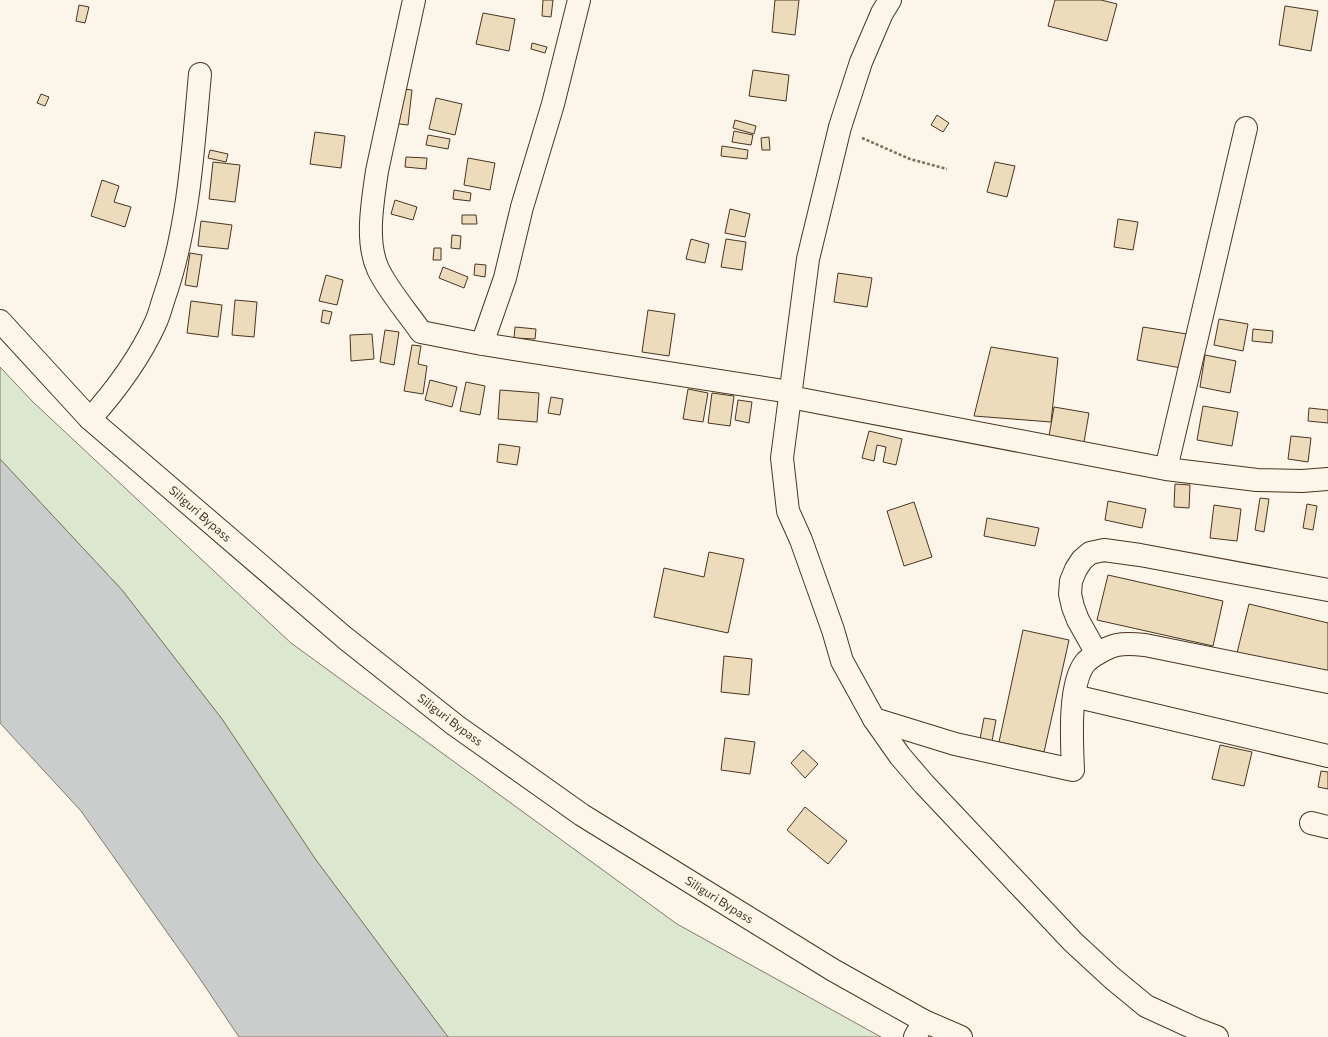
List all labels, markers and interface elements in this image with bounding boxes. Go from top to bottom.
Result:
street label: Siliguri Bypass [167,482,235,544]
street label: Siliguri Bypass [415,690,486,748]
street label: Siliguri Bypass [683,873,756,926]

